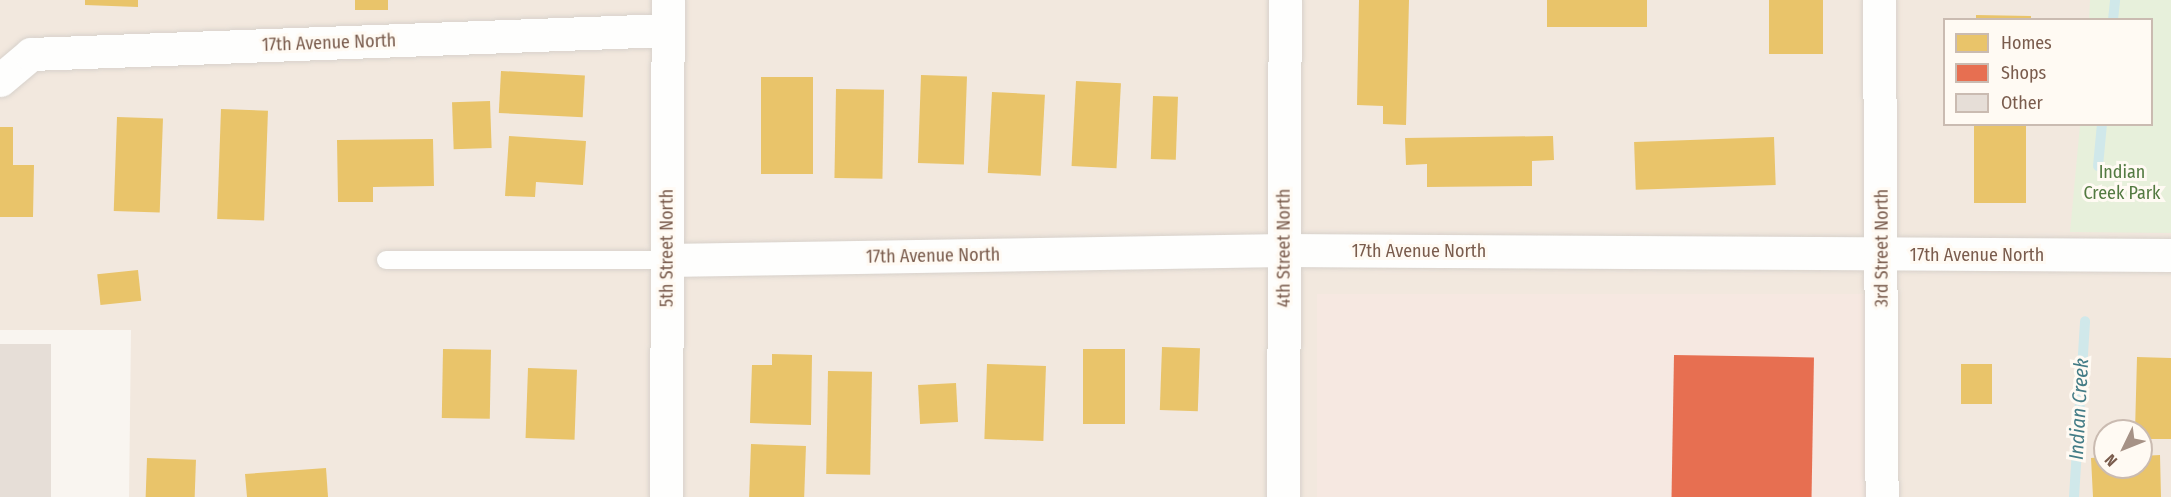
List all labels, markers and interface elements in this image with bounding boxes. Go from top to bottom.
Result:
legend [1943,18,2153,126]
street label: 17th Avenue North [262,30,396,56]
text: Homes [2001,32,2052,54]
text: Shops [2001,62,2046,84]
text: Other [2001,92,2043,114]
park label: Indian Creek Park [2083,162,2161,204]
street label: 5th Street North [656,189,678,307]
street label: 4th Street North [1273,189,1295,307]
street label: 3rd Street North [1871,189,1893,307]
street label: 17th Avenue North [1352,240,1486,262]
street label: 17th Avenue North [866,244,1000,268]
street label: 17th Avenue North [1910,244,2044,266]
water label: Indian Creek [2064,358,2094,460]
north arrow [2093,419,2153,479]
text: N [2101,450,2121,470]

